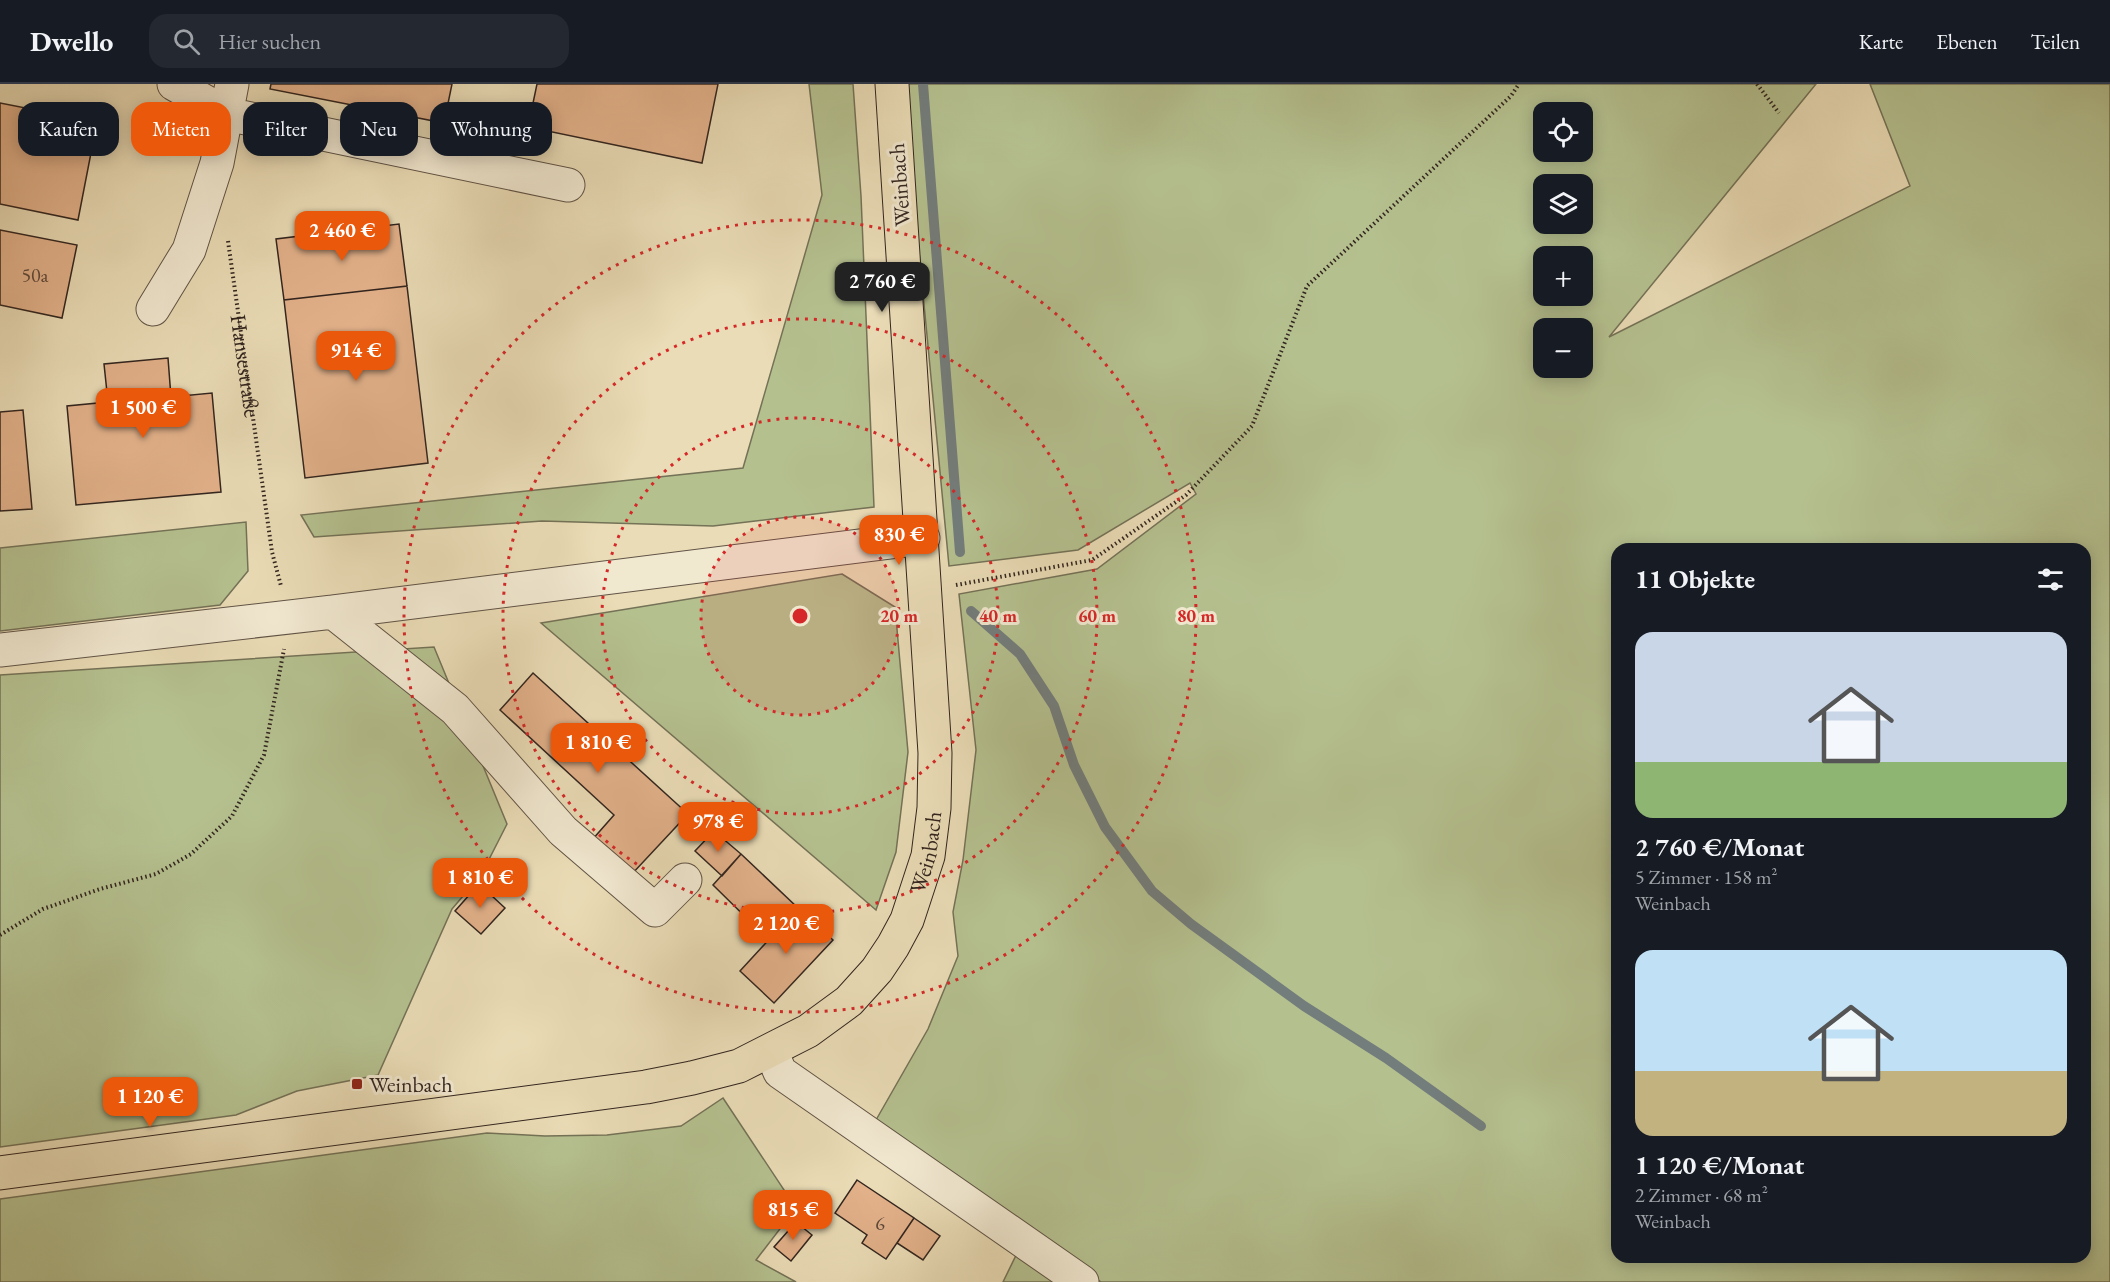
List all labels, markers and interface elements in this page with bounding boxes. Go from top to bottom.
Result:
search box [149,14,569,68]
text: Dwello [30,23,113,59]
icon: search [170,25,203,58]
text: Hier suchen [218,27,321,56]
text: Karte [1859,28,1903,55]
text: Ebenen [1936,28,1997,55]
text: Teilen [2030,28,2080,55]
chip: Kaufen [18,102,119,156]
chip: Mieten [131,102,231,156]
chip: Filter [243,102,328,156]
chip: Neu [340,102,418,156]
chip: Wohnung [430,102,552,156]
map controls [1533,102,1593,378]
button: locate [1533,102,1593,162]
street label: Weinbach [882,142,917,228]
button: layers [1533,174,1593,234]
pin: 2 460 € [287,211,397,262]
text: 2 460 € [309,217,375,243]
button: + [1533,246,1593,306]
house number: 50a [21,262,49,288]
pin: 2 760 € [827,262,937,313]
text: 2 760 € [849,268,915,294]
street label: Hansestraße [224,312,267,420]
button: − [1533,318,1593,378]
pin: 914 € [314,331,398,382]
text: 914 € [330,337,382,363]
pin: 1 500 € [88,388,198,439]
text: 1 500 € [110,394,176,420]
pin: 830 € [857,515,941,566]
text: 830 € [873,521,925,547]
text: 11 Objekte [1635,562,1755,596]
icon: filters [2034,563,2067,596]
text: 20 m [880,604,918,627]
text: 40 m [979,604,1017,627]
text: 60 m [1078,604,1116,627]
text: 80 m [1177,604,1215,627]
centre of rings [790,606,810,626]
icon: home [1797,671,1905,779]
pin: 1 810 € [543,723,653,774]
text: 1 810 € [565,729,631,755]
pin: 978 € [676,802,760,853]
text: 978 € [692,808,744,834]
street label: Weinbach [903,810,948,897]
text: 2 760 €/Monat [1635,830,1804,864]
pin: 1 810 € [425,858,535,909]
text: 1 810 € [447,864,513,890]
text: 5 Zimmer · 158 m² [1635,864,1778,890]
text: Weinbach [1635,890,1711,916]
pin: 2 120 € [731,904,841,955]
text: 2 120 € [753,910,819,936]
icon: home [1797,989,1905,1097]
place label: Weinbach [369,1070,453,1099]
pin: 1 120 € [95,1077,205,1128]
marker: Weinbach [350,1077,364,1091]
text: 1 120 € [117,1083,183,1109]
text: 1 120 €/Monat [1635,1148,1804,1182]
text: 2 Zimmer · 68 m² [1635,1182,1768,1208]
pin: 815 € [751,1190,835,1241]
text: 815 € [767,1196,819,1222]
text: Weinbach [1635,1208,1711,1234]
house number: 6 [875,1210,885,1236]

